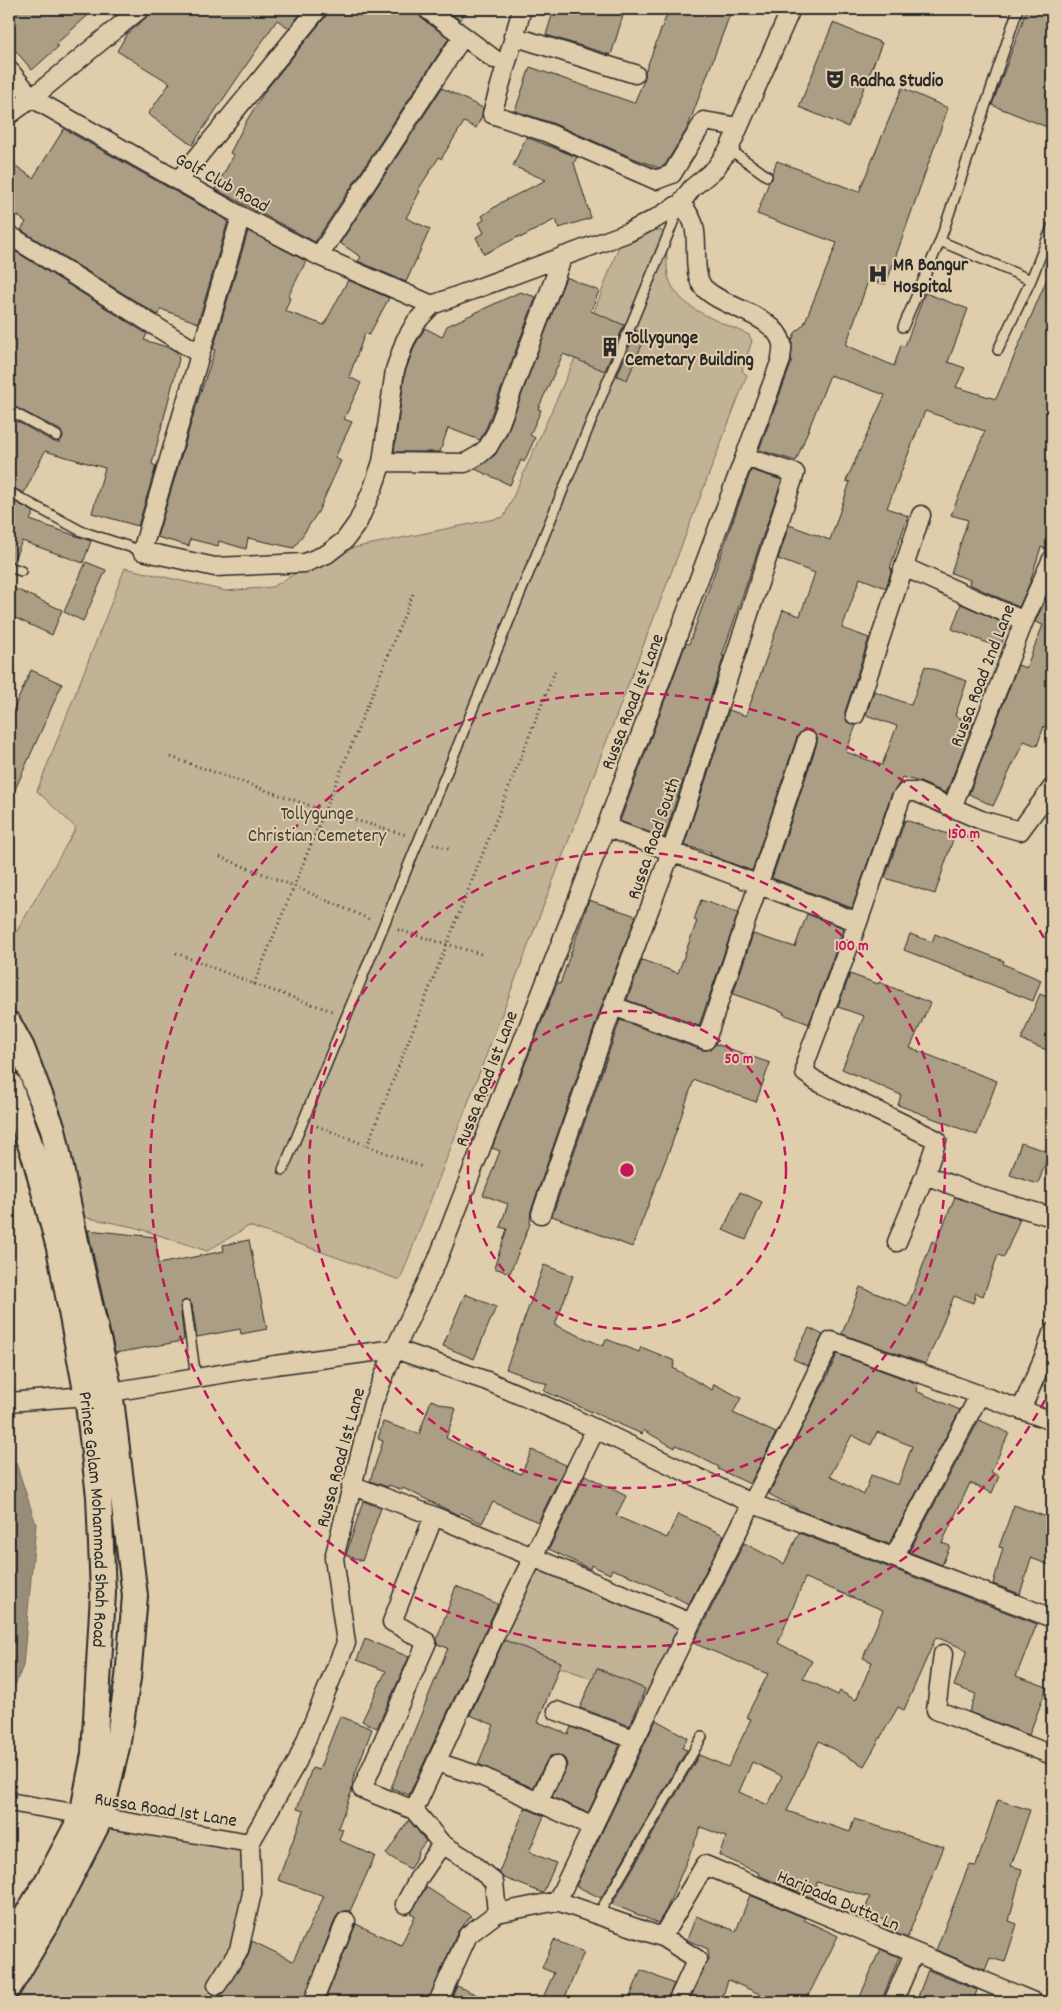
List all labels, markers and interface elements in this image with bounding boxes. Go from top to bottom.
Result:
theatre icon: Radha Studio [824,68,846,90]
place label: Radha Studio [850,69,944,96]
street label: Golf Club Road [169,147,273,221]
place label: MR Bangur Hospital [893,253,969,302]
hospital icon: MR Bangur Hospital [867,263,889,285]
place label: Tollygunge Cemetary Building [625,326,754,375]
building icon: Tollygunge Cemetary Building [599,336,621,358]
street label: Russa Road 2nd Lane [945,601,1024,751]
street label: Russa Road 1st Lane [596,630,673,774]
street label: Russa Road South [622,775,689,904]
park label: Tollygunge Christian Cemetery [248,802,387,851]
text: 150 m [948,824,980,846]
text: 100 m [835,936,869,958]
street label: Russa Road 1st Lane [450,1007,527,1151]
text: 50 m [725,1049,753,1071]
centre of rings [618,1161,636,1179]
street label: Russa Road 1st Lane [311,1385,374,1531]
street label: Prince Golam Mohammad Shah Road [69,1389,113,1648]
street label: Russa Road 1st Lane [92,1787,239,1836]
street label: Haripada Dutta Ln [772,1864,903,1940]

